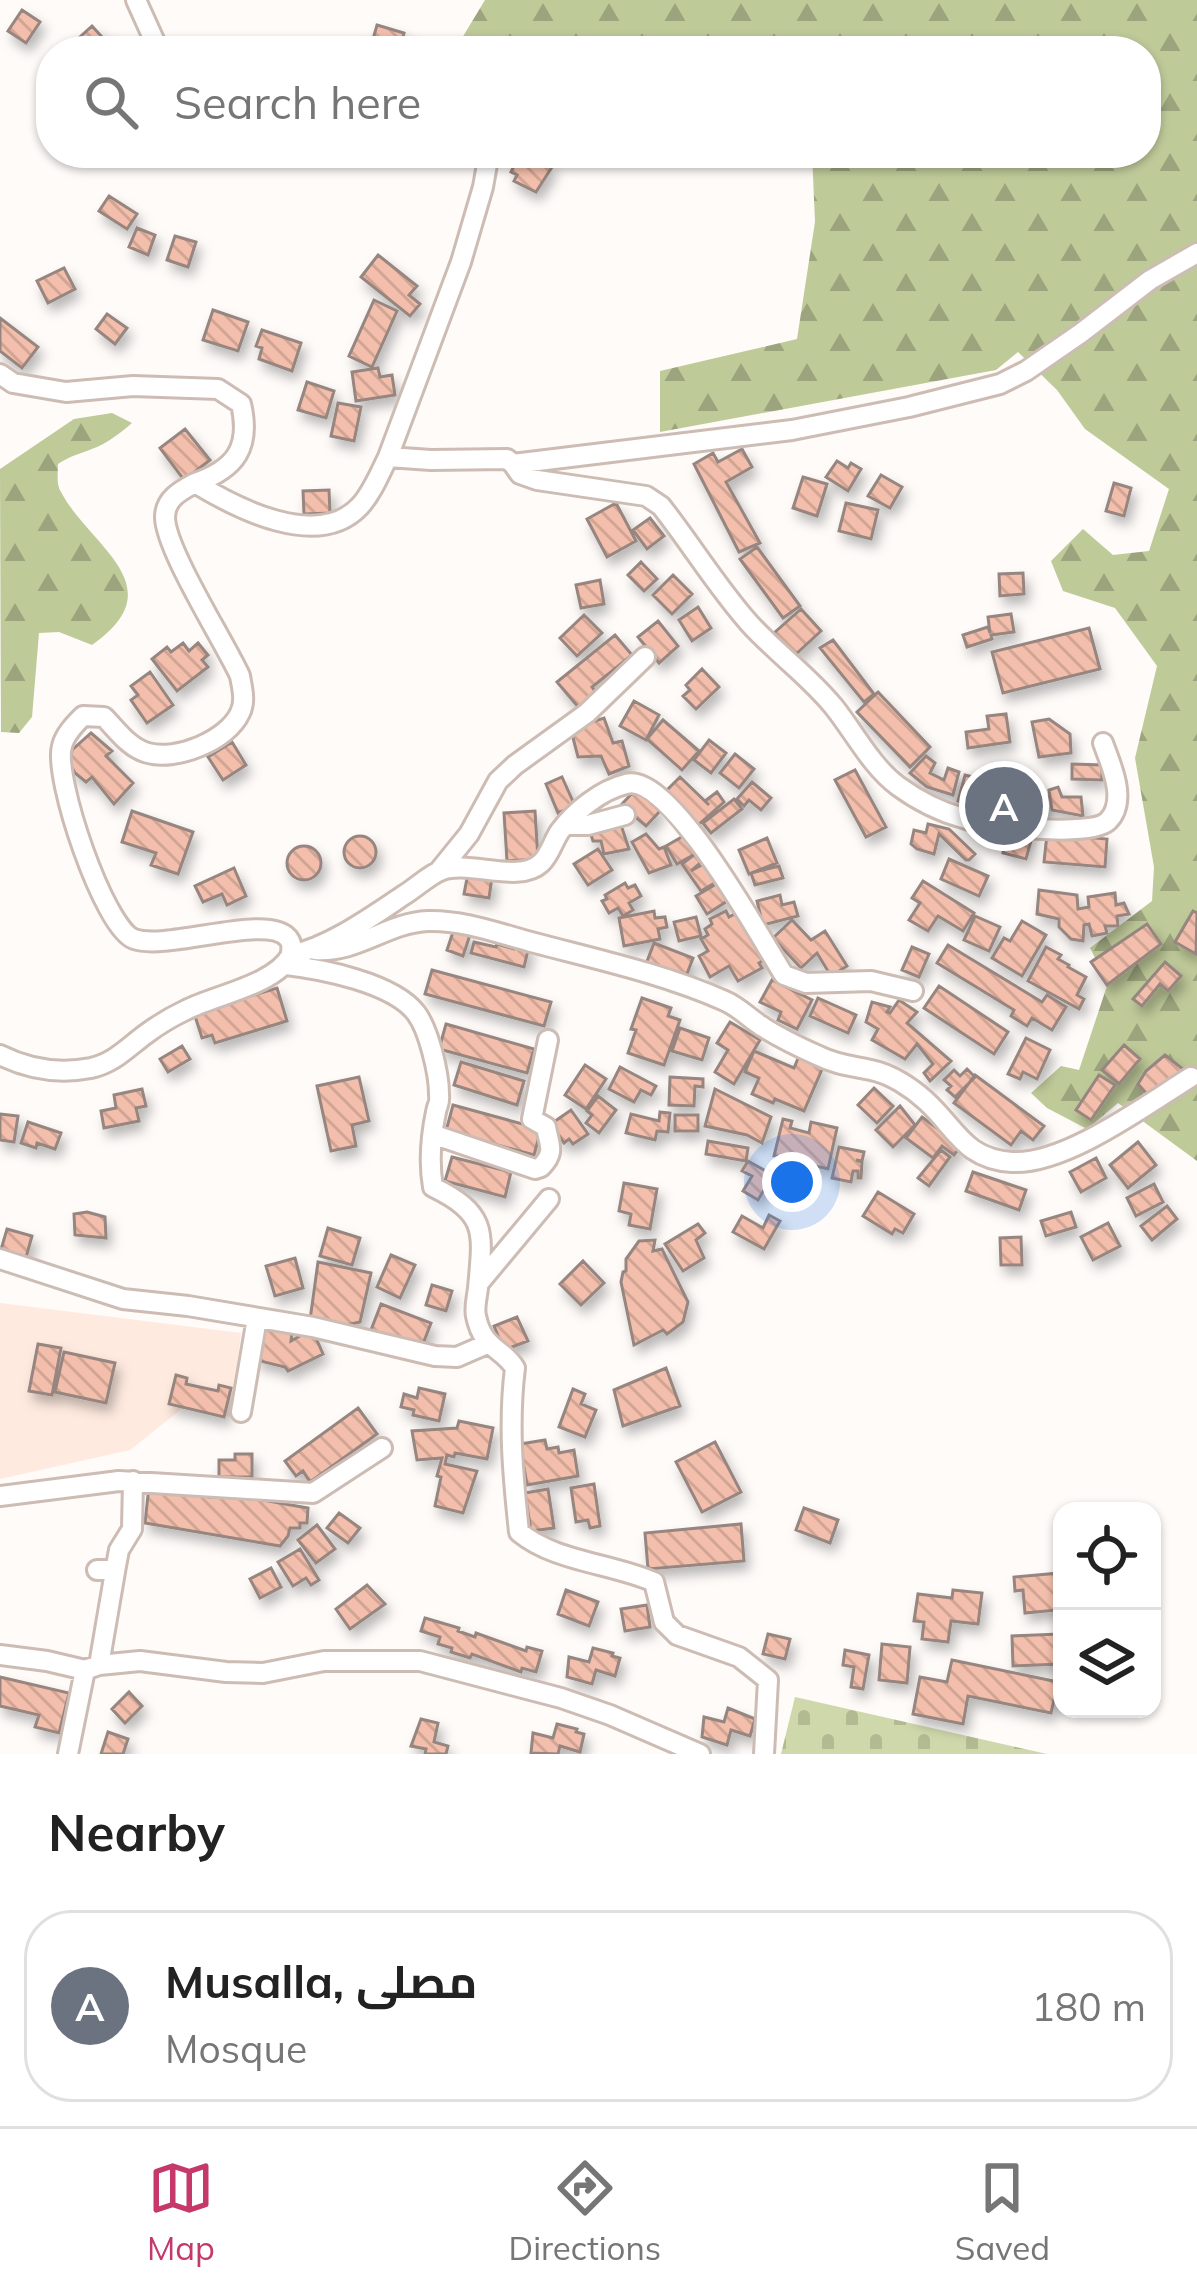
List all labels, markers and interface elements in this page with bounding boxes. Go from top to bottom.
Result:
search box [36,36,1161,168]
icon: search [78,69,144,135]
text: Search here [174,74,421,130]
pin: A [965,761,1043,851]
your location [762,1152,822,1212]
map controls [1053,1502,1161,1718]
button: locate [1053,1502,1161,1610]
button: layers [1053,1610,1161,1718]
text: Nearby [48,1800,225,1864]
text: Musalla, مصلى [165,1953,477,2009]
text: A [75,1982,105,2031]
text: 180 m [1031,1982,1146,2031]
text: Mosque [165,2024,307,2073]
tab: Map [147,2155,215,2268]
tab: Directions [509,2155,661,2268]
tab: Saved [955,2155,1050,2268]

